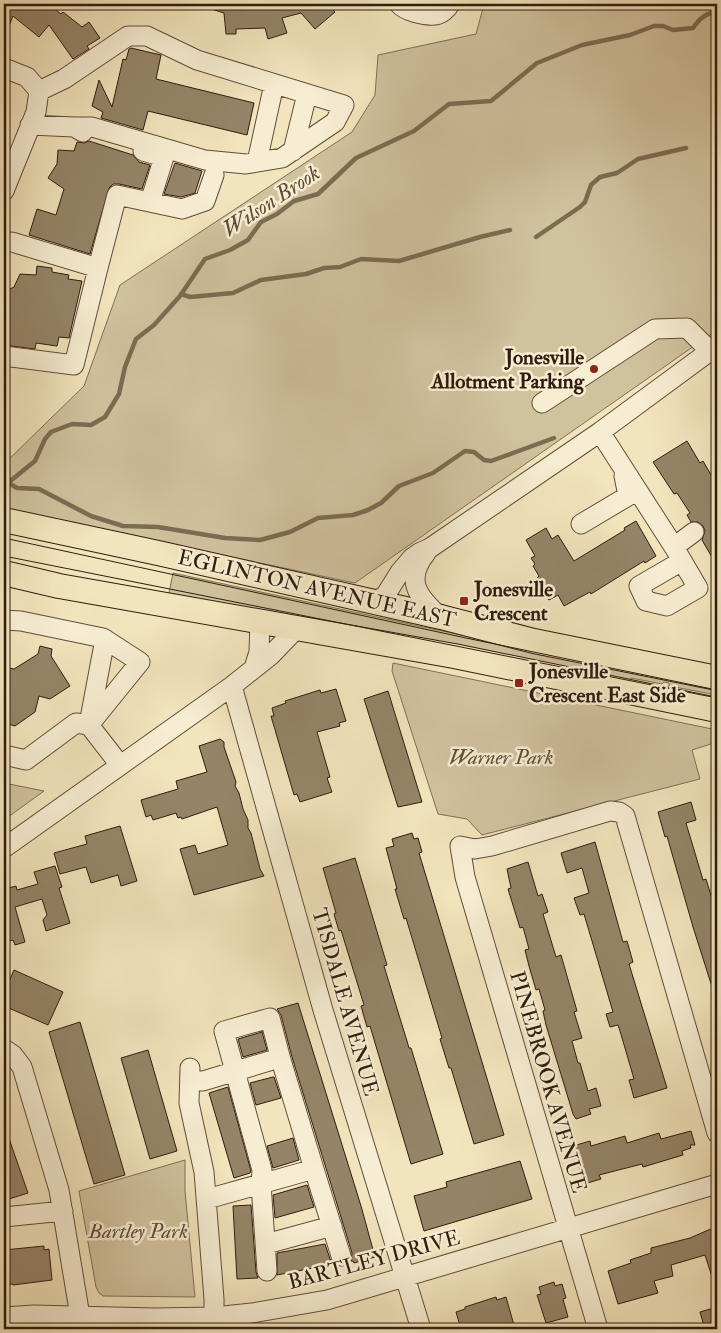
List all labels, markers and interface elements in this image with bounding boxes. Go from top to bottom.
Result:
water label: Wilson Brook [217,159,325,243]
place label: Jonesville Allotment Parking [430,344,585,395]
marker: Jonesville Allotment Parking [588,363,600,375]
street label: EGLINTON AVENUE EAST [175,544,459,634]
place label: Jonesville Crescent [473,576,553,627]
marker: Jonesville Crescent [458,595,470,607]
place label: Jonesville Crescent East Side [528,658,686,709]
marker: Jonesville Crescent East Side [513,677,525,689]
park label: Warner Park [449,744,553,771]
street label: TISDALE AVENUE [305,905,385,1099]
street label: PINEBROOK AVENUE [503,968,593,1196]
park label: Bartley Park [87,1218,188,1245]
street label: BARTLEY DRIVE [285,1224,463,1296]

